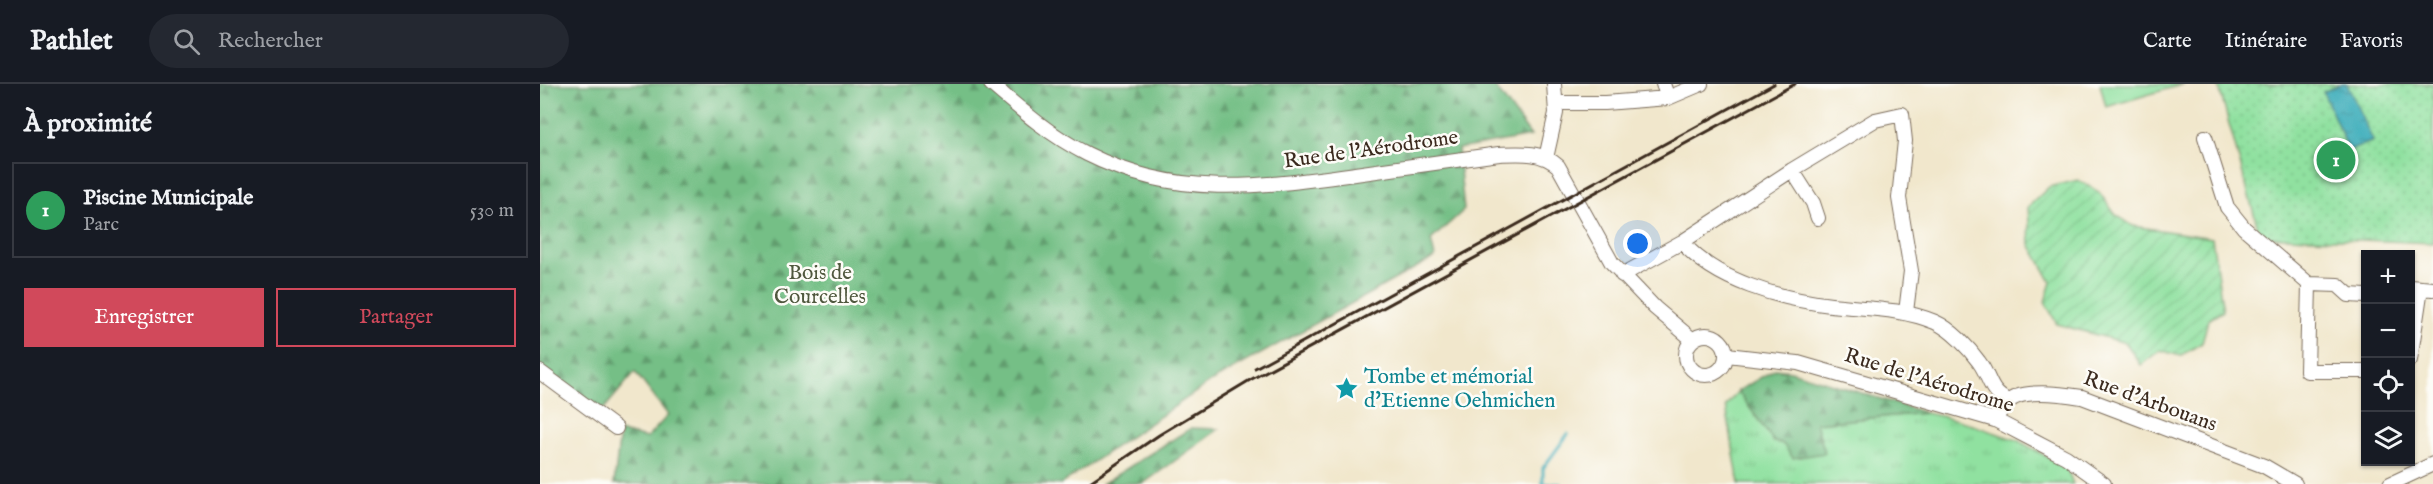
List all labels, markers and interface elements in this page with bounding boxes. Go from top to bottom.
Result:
search box [149,14,569,68]
text: Pathlet [30,24,113,59]
icon: search [170,25,203,58]
text: Rechercher [218,27,323,55]
text: Carte [2143,28,2192,55]
text: Itinéraire [2225,28,2307,55]
text: Favoris [2340,28,2403,55]
text: À proximité [24,107,152,140]
street label: Rue de l'Aérodrome [1282,124,1460,176]
pin: 1 [2316,138,2356,182]
text: Piscine Municipale [83,184,253,212]
text: 1 [42,198,49,223]
text: 530 m [470,198,514,223]
text: Parc [83,212,119,237]
your location [1623,229,1652,258]
map controls [2361,250,2415,466]
button: + [2361,250,2415,304]
park label: Bois de Courcelles [774,260,866,311]
button: Enregistrer [24,288,264,347]
button: Partager [276,288,516,347]
button: − [2361,304,2415,358]
street label: Rue de l'Aérodrome [1841,342,2017,420]
button: locate [2361,358,2415,412]
place label: Tombe et mémorial d'Etienne Oehmichen [1364,364,1555,415]
street label: Rue d'Arbouans [2080,365,2220,439]
place icon: Tombe et mémorial d'Etienne Oehmichen [1333,376,1359,402]
button: layers [2361,412,2415,466]

